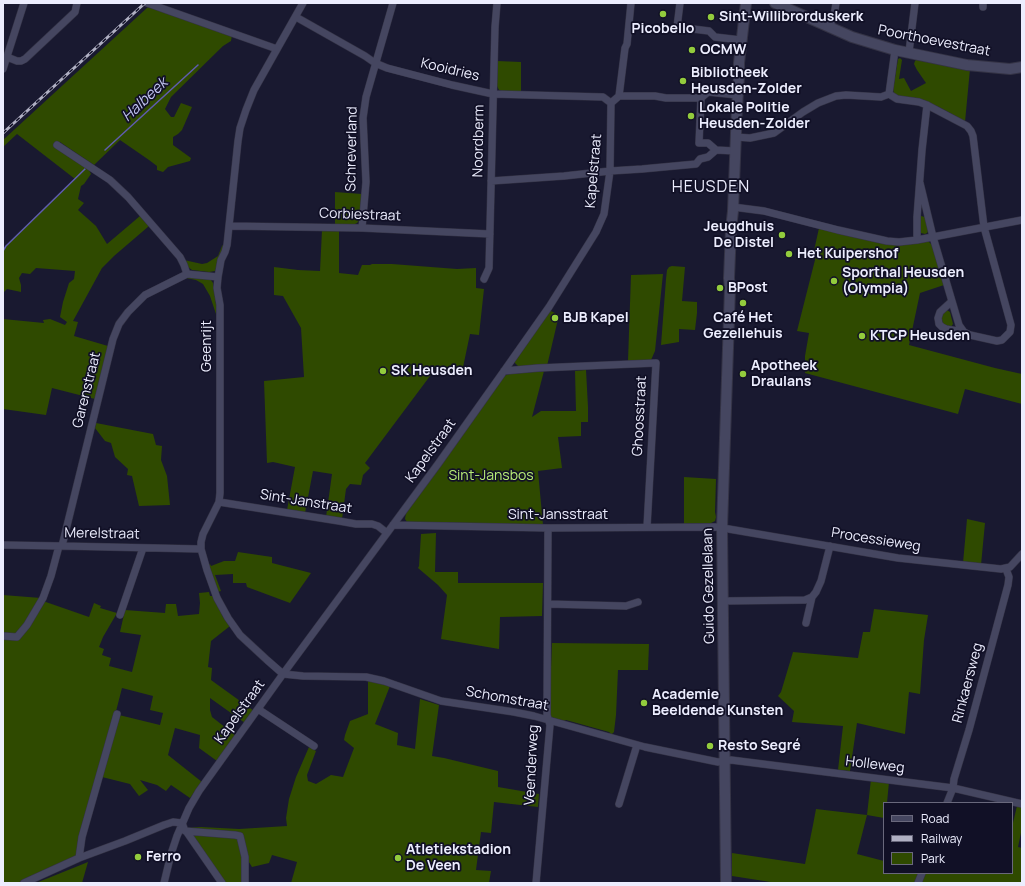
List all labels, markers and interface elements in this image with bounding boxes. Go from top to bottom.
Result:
marker: Picobello [658,9,668,19]
place label: Sint-Willibrorduskerk [719,9,863,25]
marker: Sint-Willibrorduskerk [706,12,716,22]
place label: Picobello [632,21,694,37]
street label: Poorthoevestraat [876,22,992,60]
place label: OCMW [700,42,746,58]
marker: OCMW [687,45,697,55]
street label: Kooidries [419,55,481,85]
place label: Bibliotheek Heusden-Zolder [691,65,802,98]
water label: Halbeek [118,74,172,126]
marker: Bibliotheek Heusden-Zolder [678,76,688,86]
place label: Lokale Politie Heusden-Zolder [699,100,810,132]
street label: Noordberm [470,104,488,178]
street label: Schreverland [343,106,361,192]
marker: Lokale Politie Heusden-Zolder [686,111,696,121]
street label: Kapelstraat [582,133,606,209]
district label: HEUSDEN [672,178,750,198]
street label: Corbiestraat [319,205,401,225]
place label: Jeugdhuis De Distel [704,219,774,252]
marker: Jeugdhuis De Distel [777,230,787,240]
place label: Het Kuipershof [797,246,898,262]
marker: Het Kuipershof [784,249,794,259]
place label: Sporthal Heusden (Olympia) [842,265,964,298]
marker: Sporthal Heusden (Olympia) [829,276,839,286]
place label: BPost [728,280,768,296]
marker: BPost [715,283,725,293]
marker: Café Het Gezellehuis [738,298,748,308]
place label: BJB Kapel [563,310,629,326]
place label: Café Het Gezellehuis [703,310,783,342]
marker: BJB Kapel [550,313,560,323]
street label: Geenrijt [199,320,215,372]
place label: KTCP Heusden [870,328,970,344]
marker: KTCP Heusden [857,331,867,341]
street label: Garenstraat [69,350,105,430]
place label: Apotheek Draulans [751,358,817,390]
place label: SK Heusden [391,363,473,379]
marker: SK Heusden [378,366,388,376]
marker: Apotheek Draulans [738,369,748,379]
street label: Ghoosstraat [629,375,651,457]
street label: Kapelstraat [402,416,460,486]
park label: Sint-Jansbos [448,468,534,484]
street label: Sint-Janstraat [259,486,353,518]
street label: Sint-Jansstraat [508,507,608,523]
street label: Merelstraat [64,525,140,543]
street label: Processieweg [830,525,922,555]
street label: Guido Gezellelaan [700,528,718,644]
street label: Rinkaersweg [949,641,987,725]
street label: Kapelstraat [211,677,269,747]
street label: Schomstraat [464,683,550,715]
place label: Academie Beeldende Kunsten [652,687,783,720]
marker: Academie Beeldende Kunsten [639,698,649,708]
street label: Veenderweg [522,724,542,806]
place label: Resto Segré [718,738,801,754]
marker: Resto Segré [705,741,715,751]
street label: Holleweg [845,753,905,777]
legend [883,802,1013,874]
text: Road [921,810,949,827]
text: Railway [921,830,962,847]
place label: Atletiekstadion De Veen [406,842,511,874]
place label: Ferro [146,849,181,865]
text: Park [921,850,945,867]
marker: Ferro [133,852,143,862]
marker: Atletiekstadion De Veen [393,853,403,863]

